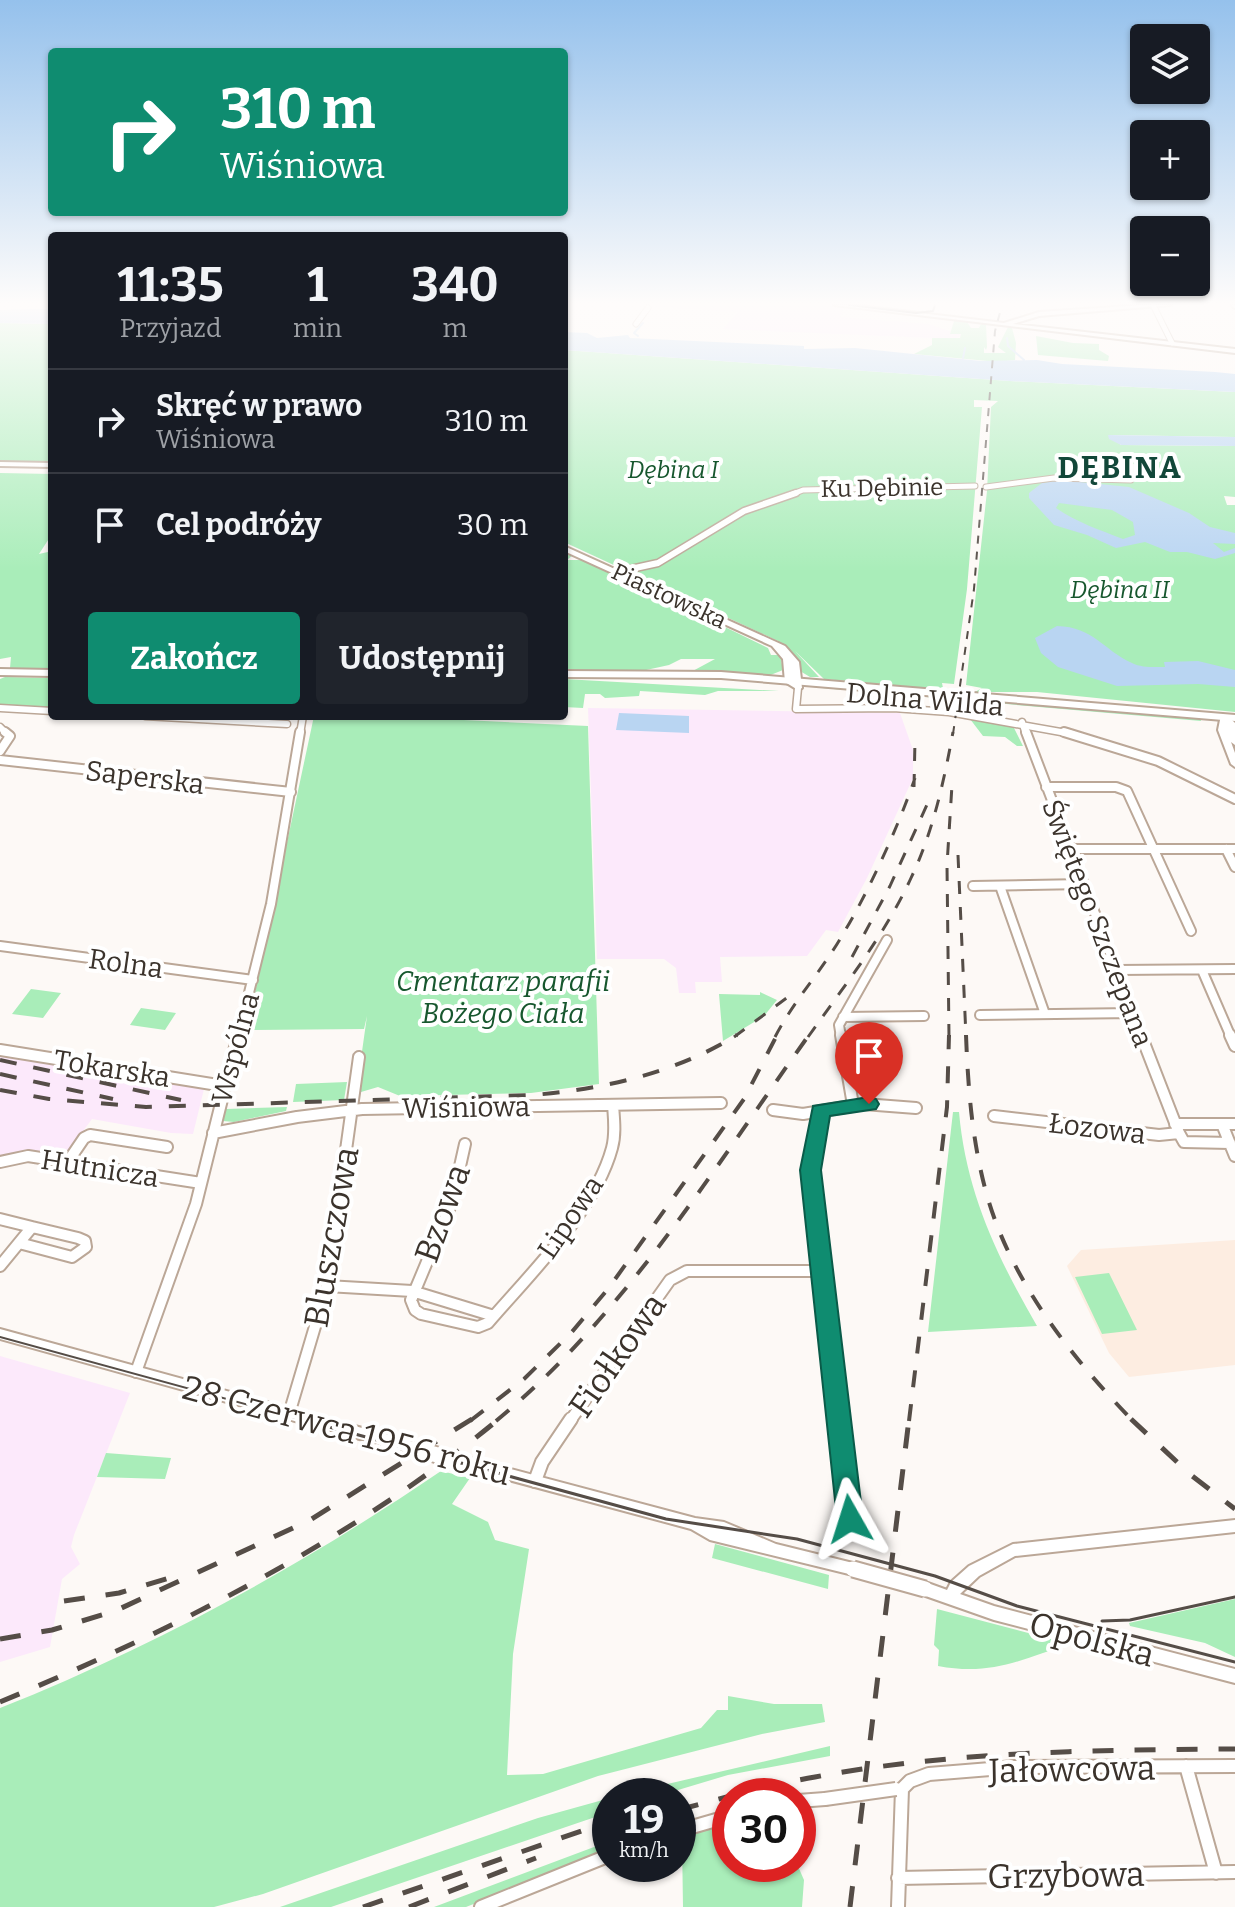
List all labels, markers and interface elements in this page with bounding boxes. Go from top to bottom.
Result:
map controls [1130,24,1210,296]
button: layers [1130,24,1210,104]
text: 310 m [220,76,376,143]
icon: right [88,80,192,184]
button: + [1130,120,1210,200]
text: Wiśniowa [220,144,385,188]
button: − [1130,216,1210,296]
text: 11:35 [117,256,224,314]
text: 1 [307,256,328,314]
text: 340 [411,256,499,314]
text: Przyjazd [120,313,221,344]
text: min [293,313,342,344]
text: m [443,313,467,344]
text: Skręć w prawo [156,388,362,424]
icon: right [88,399,132,443]
text: 310 m [445,403,528,439]
text: Wiśniowa [156,424,275,455]
district label: DĘBINA [1057,450,1183,486]
park label: Dębina I [627,456,719,484]
street label: Ku Dębinie [820,473,944,503]
icon: arrive [88,503,132,547]
text: Cel podróży [156,507,321,543]
text: 30 m [457,507,528,543]
street label: Piastowska [607,557,731,635]
park label: Dębina II [1070,576,1170,604]
button: Zakończ [88,612,300,704]
button: Udostępnij [316,612,528,704]
street label: Dolna Wilda [845,676,1005,723]
street label: Saperska [84,754,206,801]
street label: Świętego Szczepana [1035,795,1161,1051]
street label: Rolna [86,942,165,985]
park label: Cmentarz parafii Bożego Ciała [396,965,610,1030]
street label: Wspólna [205,989,266,1107]
pin [835,1022,903,1104]
icon: arrive [847,1034,891,1078]
street label: Tokarska [51,1043,172,1094]
street label: Wiśniowa [402,1090,530,1125]
street label: Łozowa [1046,1106,1148,1151]
street label: Hutnicza [39,1143,161,1194]
street label: Bluszczowa [295,1144,368,1331]
street label: Bzowa [406,1158,479,1268]
street label: Lipowa [531,1170,610,1265]
street label: Fiołkowa [560,1285,675,1425]
street label: 28 Czerwca 1956 roku [178,1367,515,1494]
position arrow [808,1477,892,1561]
street label: Opolska [1025,1603,1159,1676]
street label: Jałowcowa [987,1748,1156,1791]
speed limit sign: 30 [712,1778,816,1882]
text: 19 [624,1796,664,1844]
text: km/h [619,1838,669,1862]
street label: Grzybowa [987,1854,1145,1897]

